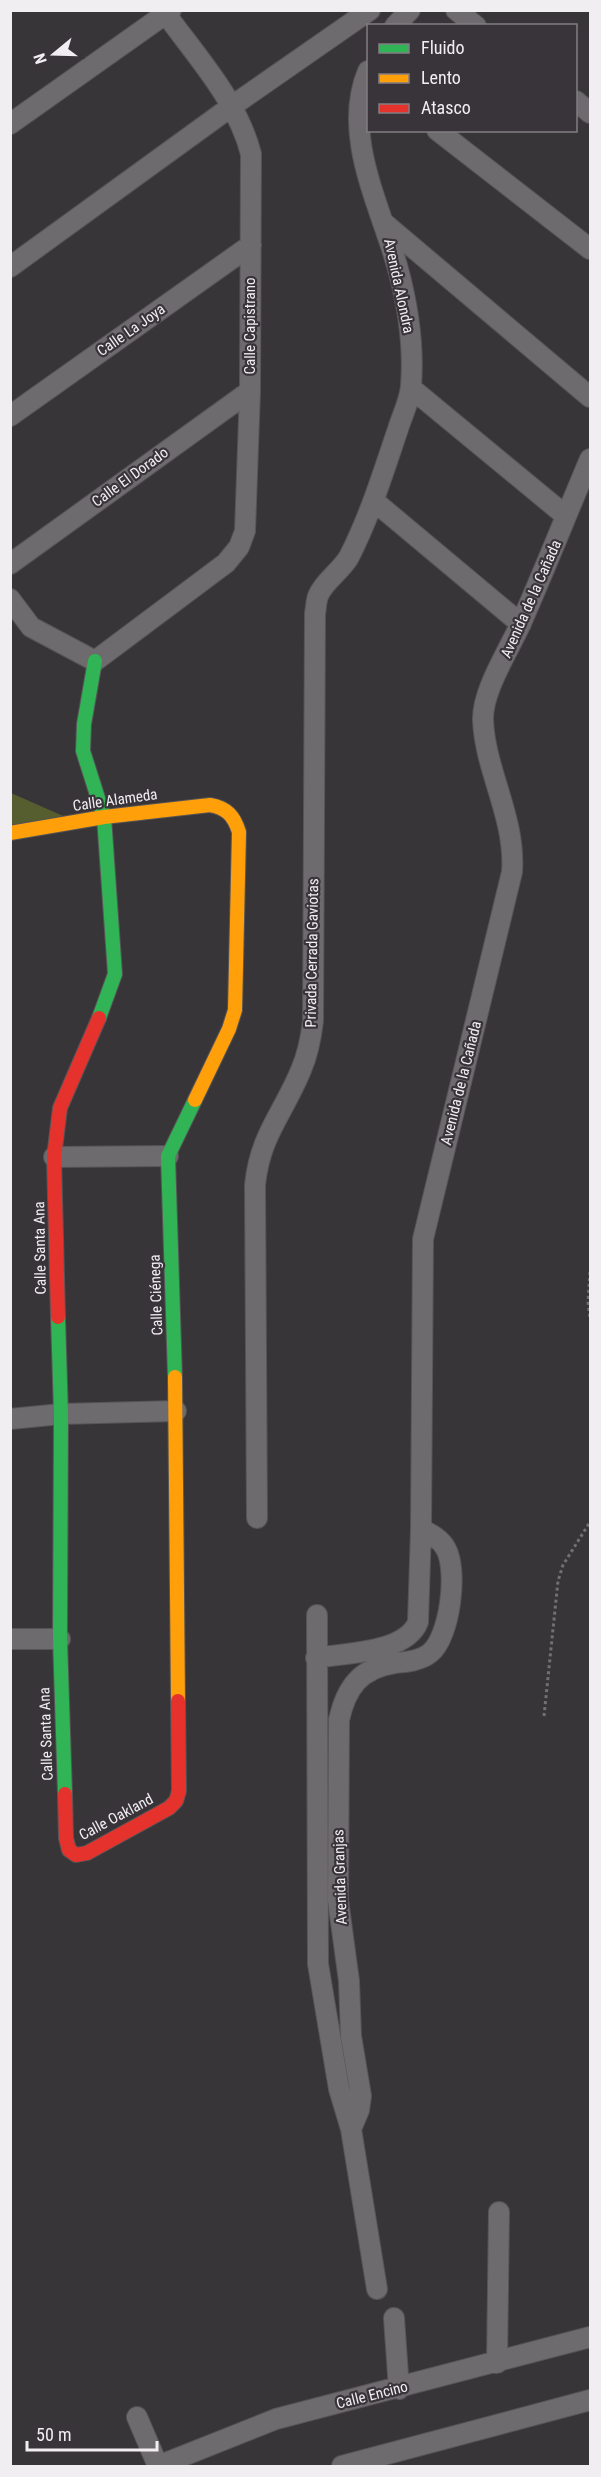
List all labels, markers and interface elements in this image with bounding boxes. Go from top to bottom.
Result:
north arrow [24,24,84,84]
legend [367,24,577,132]
text: Fluido [421,37,465,58]
text: N [30,51,51,66]
text: Lento [421,67,461,88]
text: Atasco [421,97,471,118]
street label: Avenida Alondra [380,237,418,335]
street label: Calle Capistrano [241,277,259,375]
street label: Calle La Joya [94,300,168,360]
street label: Calle El Dorado [88,443,172,511]
street label: Avenida de la Cañada [497,537,565,661]
street label: Calle Alameda [72,785,158,815]
street label: Privada Cerrada Gaviotas [302,878,322,1028]
street label: Avenida de la Cañada [437,1019,485,1147]
street label: Calle Santa Ana [30,1201,50,1295]
street label: Calle Ciénega [146,1254,166,1336]
street label: Calle Santa Ana [35,1687,57,1781]
street label: Calle Oakland [76,1790,156,1844]
street label: Avenida Granjas [329,1829,351,1925]
street label: Calle Encino [334,2377,410,2413]
scale bar [27,2414,158,2452]
text: 50 m [36,2424,71,2445]

